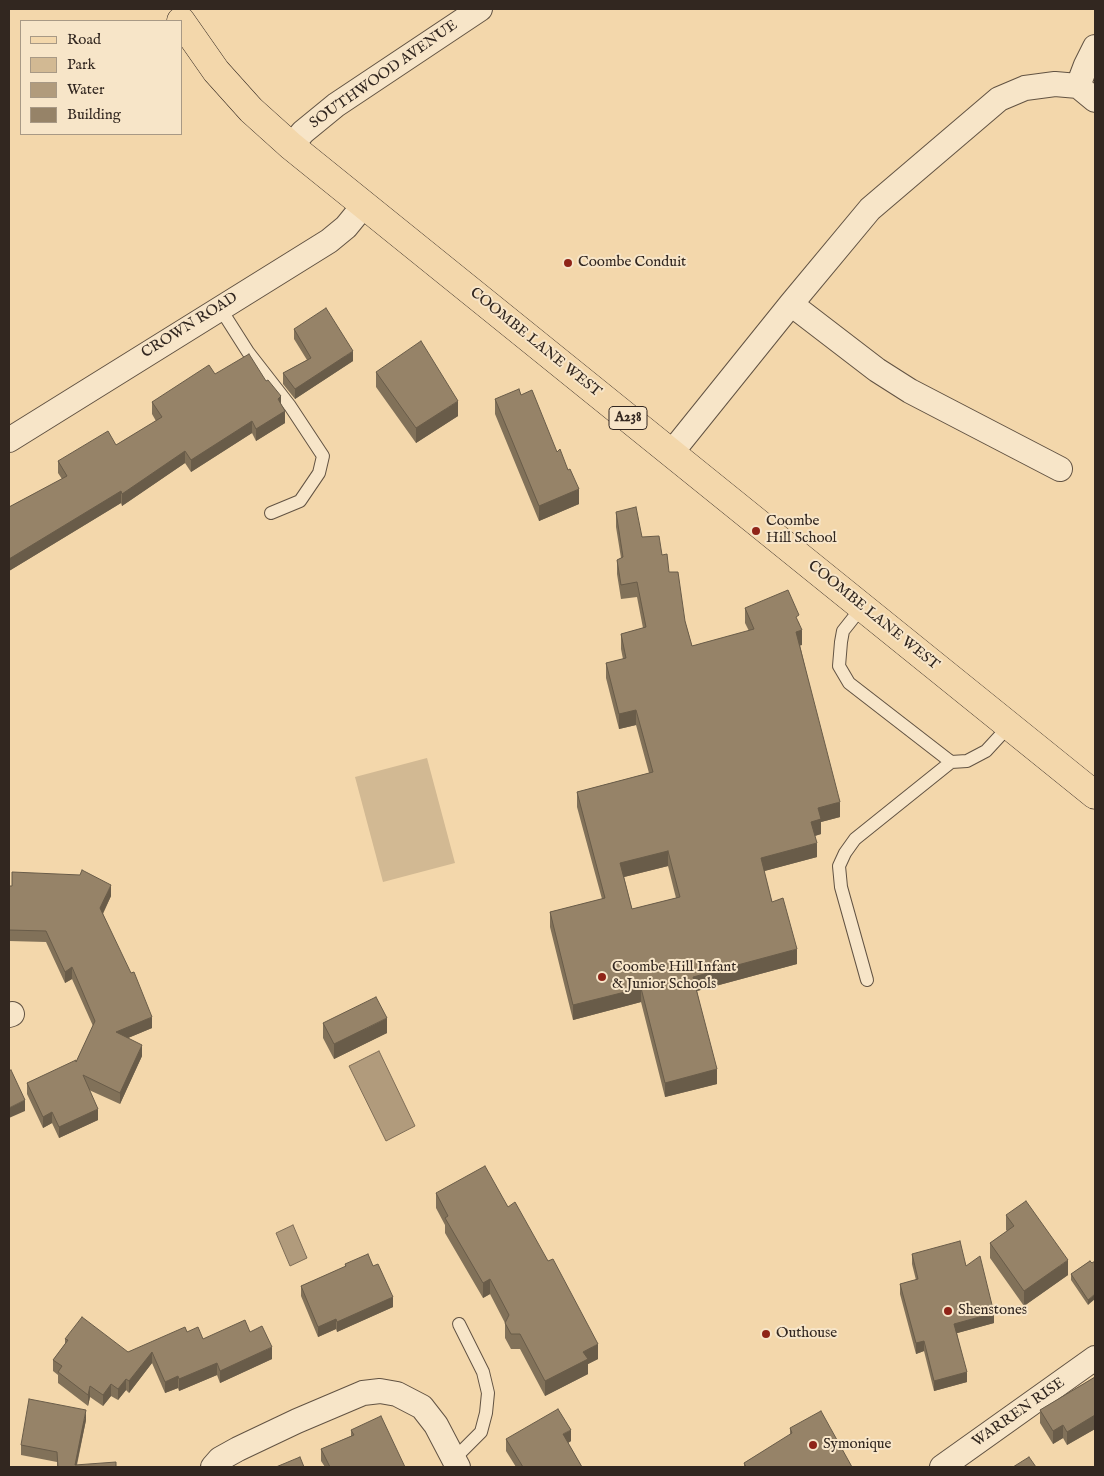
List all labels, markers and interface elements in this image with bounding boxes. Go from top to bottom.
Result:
street label: SOUTHWOOD AVENUE [307,17,461,133]
legend [20,20,182,135]
text: Road [67,30,101,49]
text: Park [67,55,96,74]
text: Water [67,80,104,99]
text: Building [67,105,121,124]
place label: Coombe Conduit [578,254,686,272]
marker: Coombe Conduit [562,257,574,269]
street label: COOMBE LANE WEST [466,284,604,402]
street label: CROWN ROAD [139,289,241,363]
road number: A238 [609,406,647,429]
place label: Coombe Hill School [766,513,837,548]
marker: Coombe Hill School [750,525,762,537]
street label: COOMBE LANE WEST [804,557,942,675]
place label: Coombe Hill Infant & Junior Schools [612,959,736,994]
marker: Coombe Hill Infant & Junior Schools [596,971,608,983]
place label: Shenstones [958,1302,1027,1320]
marker: Shenstones [942,1305,954,1317]
place label: Outhouse [776,1325,837,1343]
marker: Outhouse [760,1328,772,1340]
street label: WARREN RISE [969,1374,1069,1452]
place label: Symonique [823,1436,891,1454]
marker: Symonique [807,1439,819,1451]

